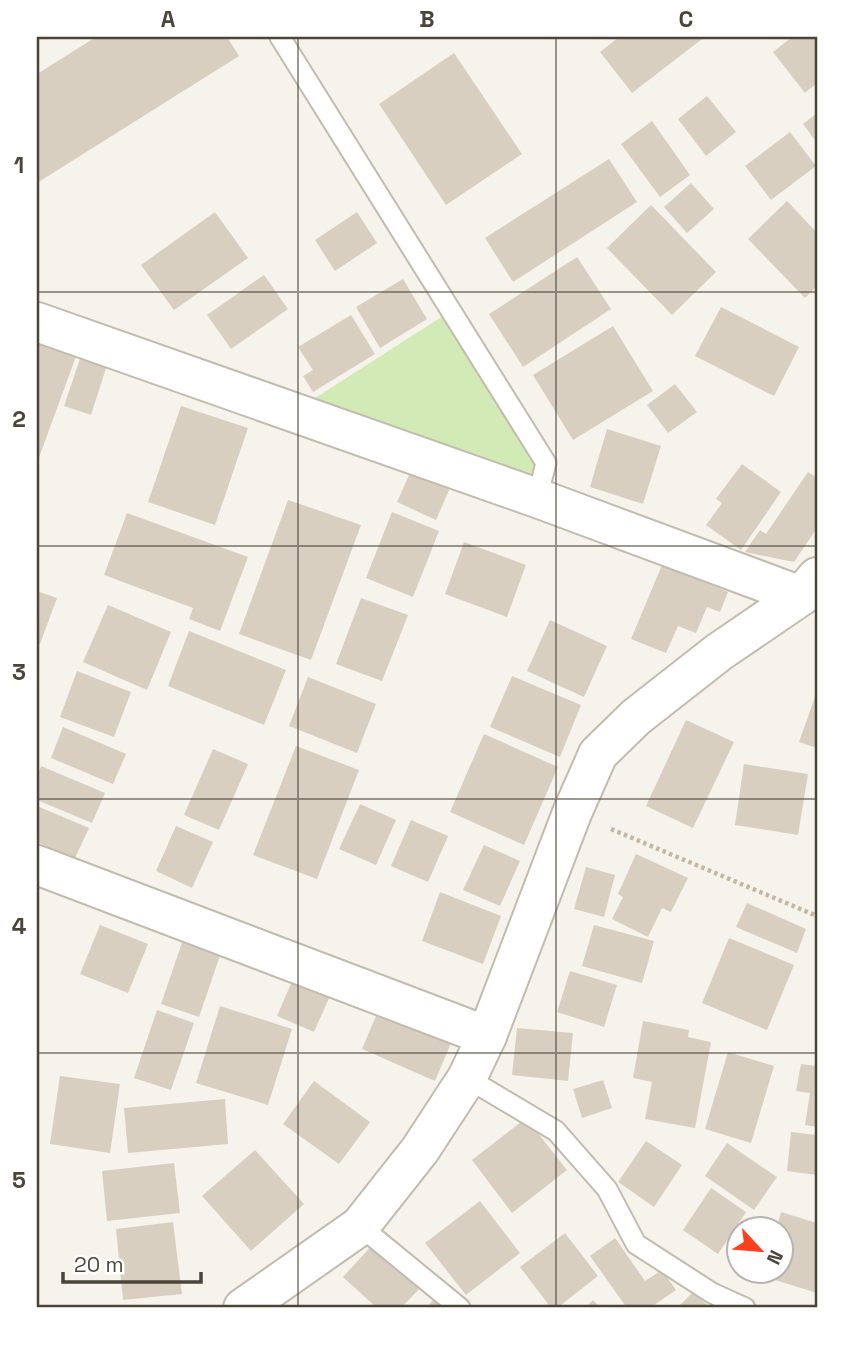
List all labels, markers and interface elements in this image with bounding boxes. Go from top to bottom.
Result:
text: A [161,4,176,34]
text: B [419,4,435,34]
text: C [679,4,693,34]
text: 1 [14,150,24,180]
text: 2 [12,404,26,434]
text: 3 [12,657,26,687]
text: 4 [12,911,27,941]
text: 5 [12,1165,26,1195]
north arrow [724,1216,794,1286]
scale bar [63,1240,201,1284]
text: N [761,1246,789,1268]
text: 20 m [74,1251,124,1278]

